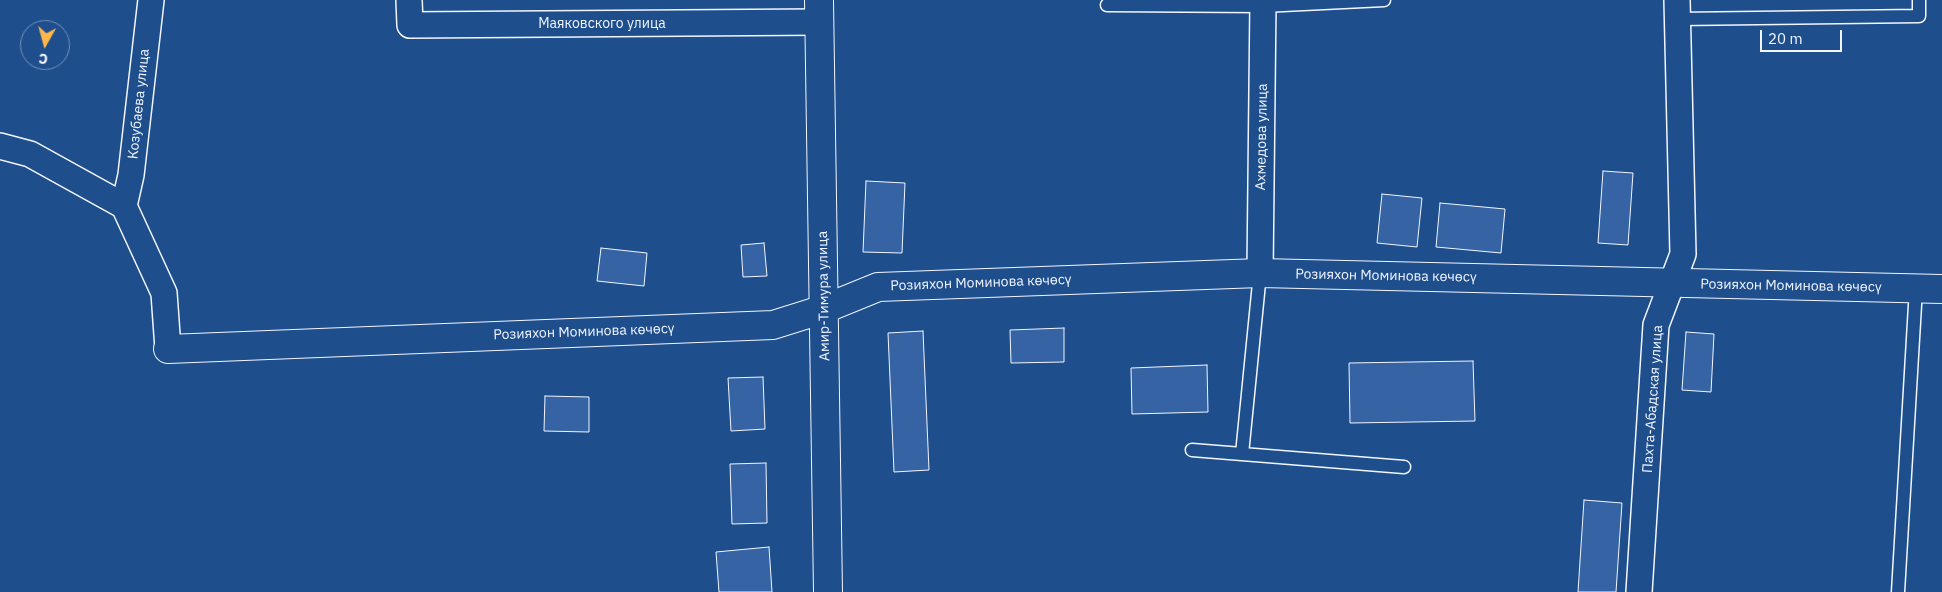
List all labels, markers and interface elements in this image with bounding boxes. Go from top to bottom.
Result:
street label: Маяковского улица [538,16,666,32]
north arrow [20,20,70,70]
scale bar [1762,20,1844,52]
text: 20 m [1768,29,1803,48]
street label: Козубаева улица [125,48,153,160]
text: С [38,49,49,68]
street label: Ахмедова улица [1253,83,1271,191]
street label: Амир-Тимура улица [814,231,834,361]
street label: Розияхон Моминова көчөсү [1295,266,1477,286]
street label: Розияхон Моминова көчөсү [890,271,1072,295]
street label: Розияхон Моминова көчөсү [1700,276,1882,296]
street label: Розияхон Моминова көчөсү [493,320,675,344]
street label: Пахта-Абадская улица [1639,325,1667,473]

